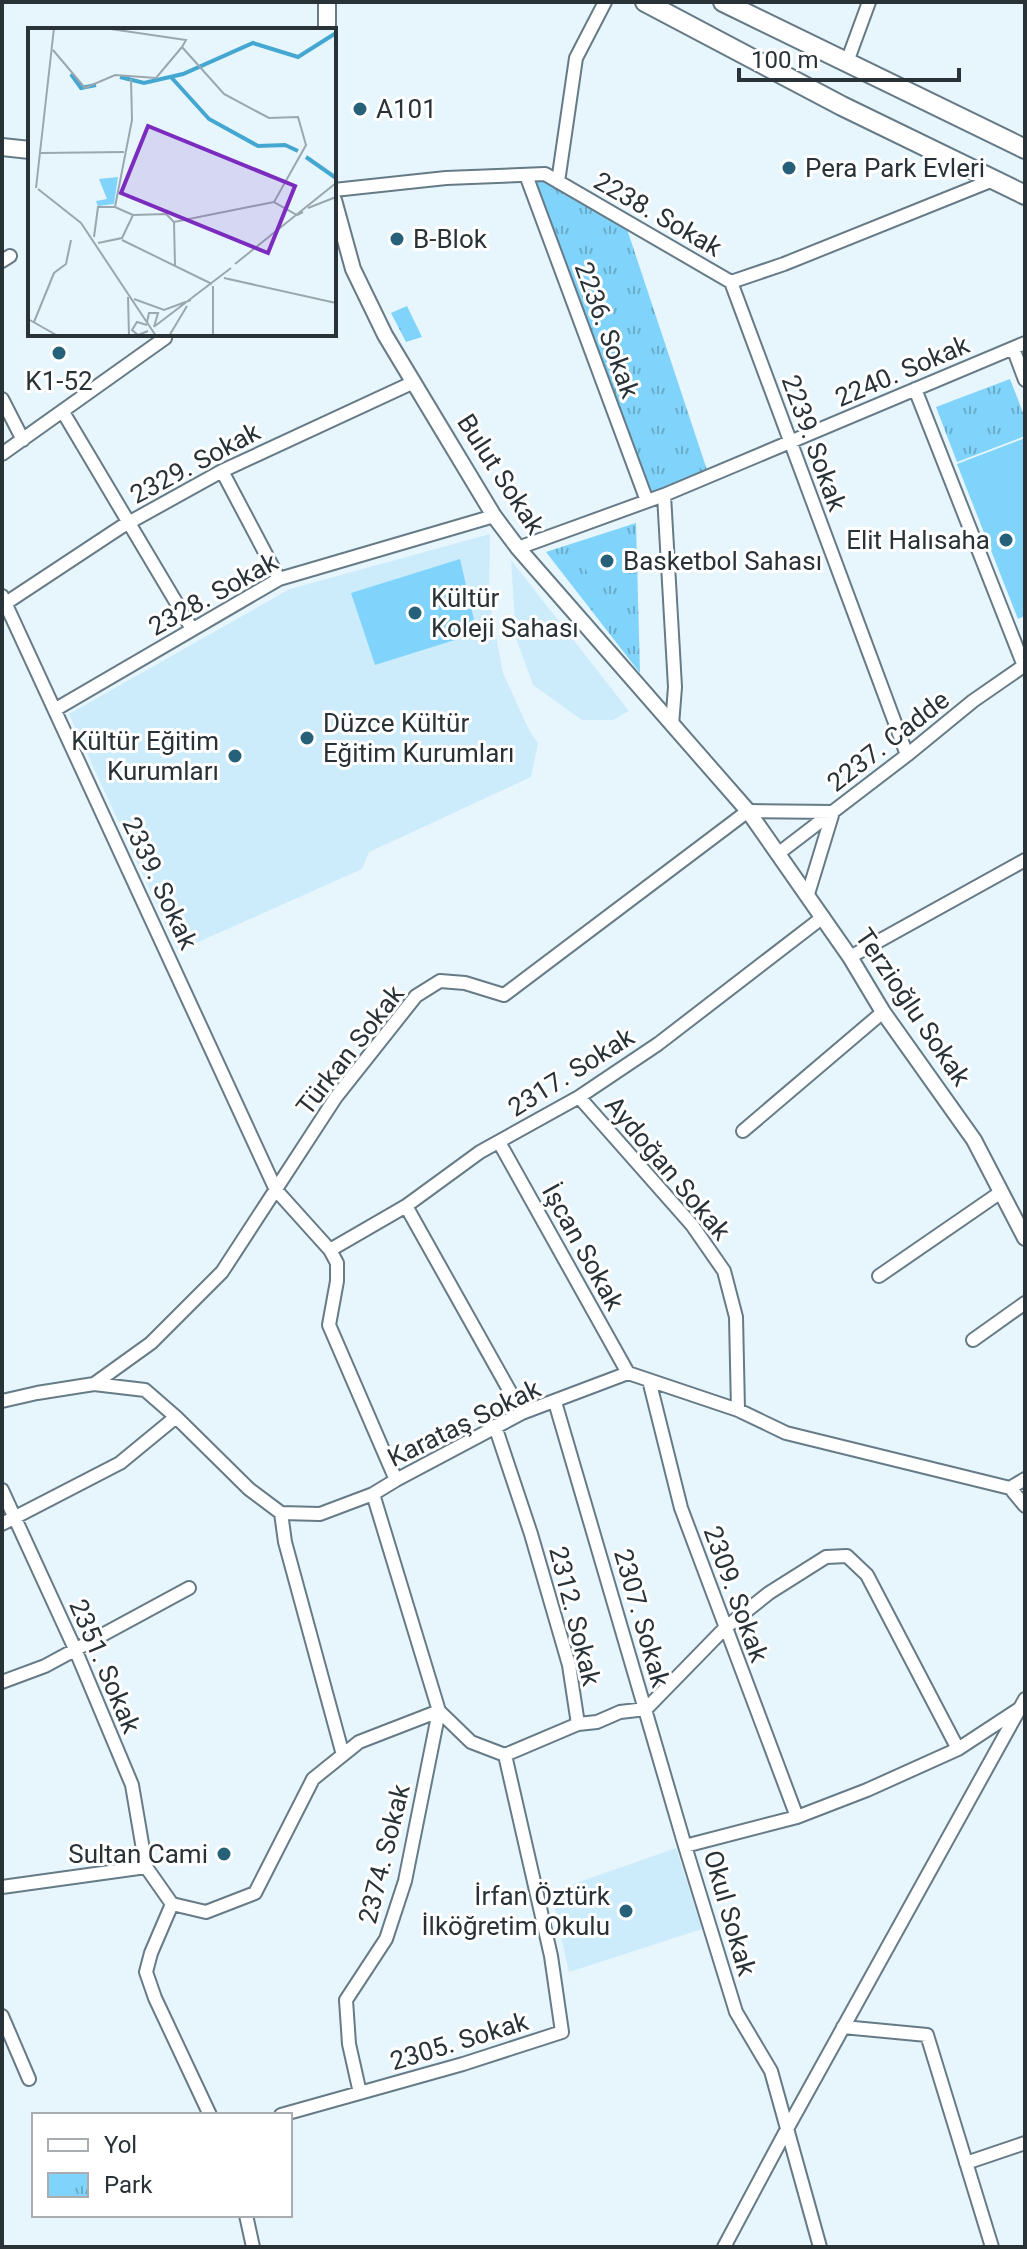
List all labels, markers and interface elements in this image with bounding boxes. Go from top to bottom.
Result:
inset map [28,28,336,336]
scale bar [739,32,959,82]
text: 100 m [751,46,818,74]
place label: A101 [376,94,437,124]
marker: A101 [351,100,369,118]
place label: Pera Park Evleri [805,153,985,183]
marker: Pera Park Evleri [780,159,798,177]
street label: 2238. Sokak [589,165,728,263]
place label: B-Blok [413,224,488,254]
marker: B-Blok [388,230,406,248]
street label: 2236. Sokak [569,258,646,403]
street label: 2240. Sokak [831,329,974,413]
marker: K1-52 [50,344,68,362]
place label: K1-52 [25,366,93,396]
street label: 2239. Sokak [776,371,853,516]
street label: Bulut Sokak [451,408,551,540]
street label: 2329. Sokak [125,416,266,510]
place label: Elit Halısaha [846,525,990,555]
marker: Elit Halısaha [997,531,1015,549]
street label: 2328. Sokak [143,546,283,642]
place label: Basketbol Sahası [623,546,822,576]
marker: Basketbol Sahası [598,552,616,570]
place label: Kültür Koleji Sahası [431,583,579,643]
marker: Kültür Koleji Sahası [406,604,424,622]
street label: 2237. Cadde [821,684,955,798]
place label: Düzce Kültür Eğitim Kurumları [323,708,515,768]
place label: Kültür Eğitim Kurumları [71,726,219,786]
marker: Düzce Kültür Eğitim Kurumları [298,729,316,747]
marker: Kültür Eğitim Kurumları [226,747,244,765]
street label: 2339. Sokak [116,812,204,955]
street label: Terzioğlu Sokak [849,923,977,1092]
street label: Türkan Sokak [290,979,410,1121]
street label: 2317. Sokak [503,1021,640,1122]
street label: Aydoğan Sokak [599,1090,737,1247]
street label: İşcan Sokak [536,1179,630,1316]
street label: Karataş Sokak [383,1373,546,1473]
street label: 2309. Sokak [698,1522,775,1667]
street label: 2312. Sokak [543,1543,607,1690]
street label: 2307. Sokak [608,1545,676,1691]
street label: 2351. Sokak [63,1595,147,1738]
street label: 2374. Sokak [352,1780,416,1927]
place label: Sultan Cami [68,1839,208,1869]
marker: Sultan Cami [215,1845,233,1863]
street label: Okul Sokak [698,1847,762,1980]
place label: İrfan Öztürk İlköğretim Okulu [422,1881,611,1941]
marker: İrfan Öztürk İlköğretim Okulu [617,1902,635,1920]
street label: 2305. Sokak [386,2006,532,2076]
legend [32,2113,292,2217]
text: Yol [104,2131,137,2159]
text: Park [104,2171,153,2199]

